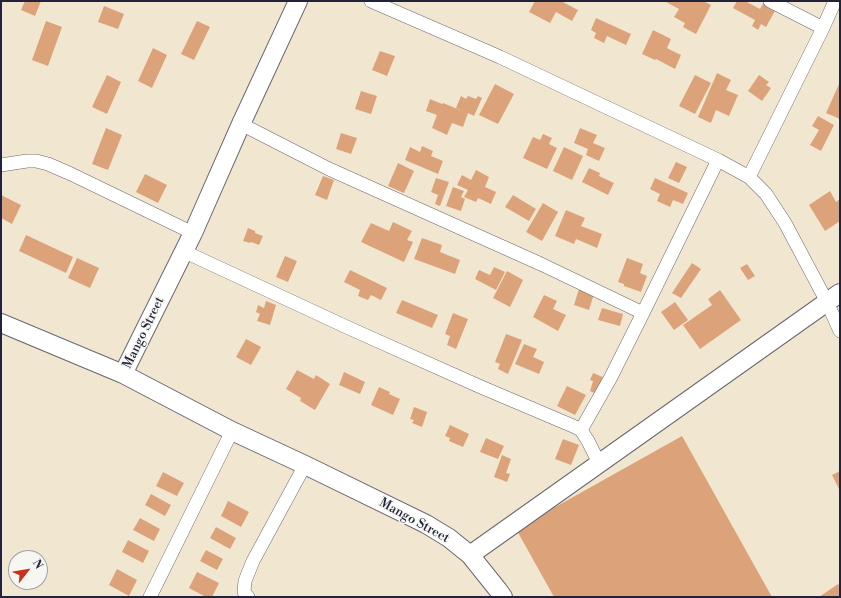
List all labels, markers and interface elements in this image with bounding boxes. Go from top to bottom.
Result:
street label: Mango Street [120,295,168,371]
street label: Mango Street [376,495,452,547]
north arrow [8,550,48,590]
text: N [29,557,46,572]

